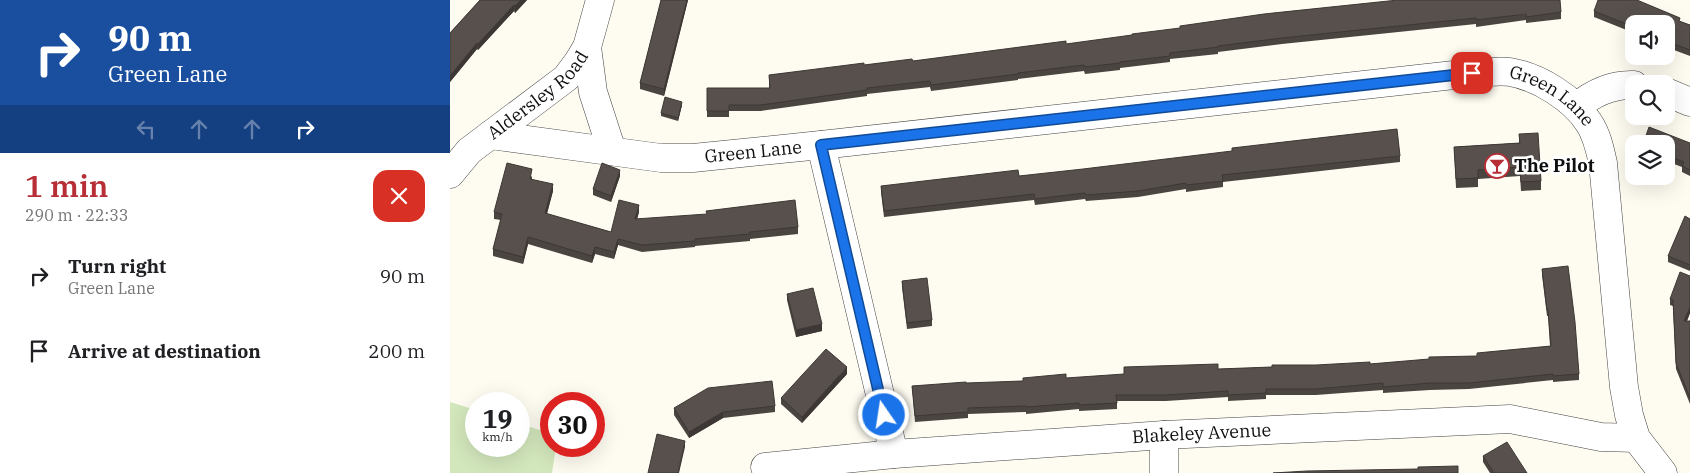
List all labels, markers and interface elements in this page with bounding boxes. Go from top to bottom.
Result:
text: 90 m [108,15,192,61]
map controls [1625,15,1675,185]
button: sound [1625,15,1675,65]
icon: right [25,20,90,85]
street label: Aldersley Road [482,46,593,144]
pin [1451,52,1493,94]
text: Green Lane [108,59,227,88]
icon: arrive [1458,59,1486,87]
street label: Green Lane [1507,60,1600,130]
button: search [1625,75,1675,125]
icon: left [132,115,160,143]
icon: ahead [185,115,213,143]
icon: ahead [238,115,266,143]
icon: right [291,115,319,143]
street label: Green Lane [703,135,803,168]
button: layers [1625,135,1675,185]
bar icon: The Pilot [1484,153,1510,179]
place label: The Pilot [1514,154,1595,177]
text: 1 min [25,166,108,205]
button: close [373,170,425,222]
text: 290 m · 22:33 [25,205,128,225]
text: Turn right [68,254,166,278]
icon: right [25,262,53,290]
text: 90 m [380,264,425,288]
text: Green Lane [68,278,155,298]
icon: arrive [25,337,53,365]
text: Arrive at destination [68,339,261,363]
text: 200 m [368,339,425,363]
position arrow [857,388,909,440]
speed limit sign: 30 [540,392,605,457]
text: 19 [482,402,513,435]
street label: Blakeley Avenue [1131,418,1272,448]
text: km/h [482,429,513,444]

